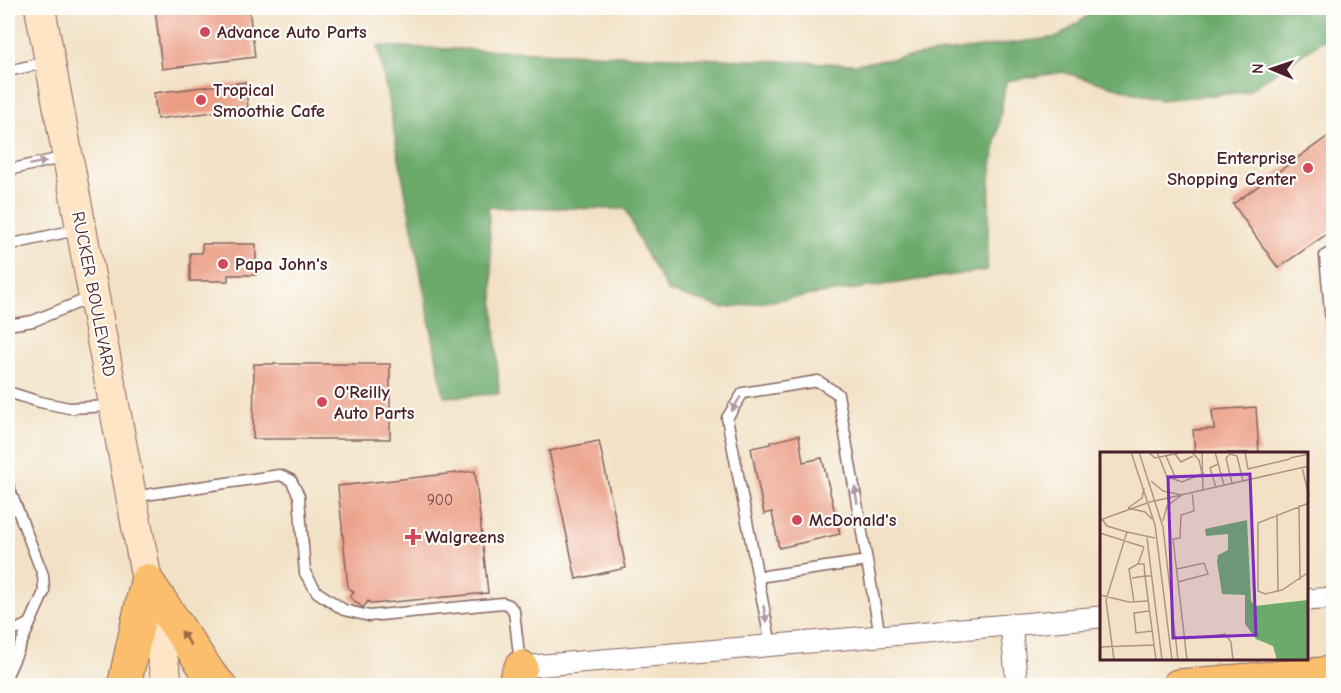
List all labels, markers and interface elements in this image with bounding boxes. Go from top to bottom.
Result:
place label: Advance Auto Parts [217,22,367,43]
marker: Advance Auto Parts [198,25,212,39]
north arrow [1242,39,1302,99]
text: N [1249,63,1267,74]
place label: Tropical Smoothie Cafe [213,80,325,122]
marker: Tropical Smoothie Cafe [194,93,208,107]
place label: Enterprise Shopping Center [1167,148,1297,190]
one-way arrow [29,158,47,168]
marker: Enterprise Shopping Center [1301,161,1315,175]
street label: RUCKER BOULEVARD [67,210,120,379]
place label: Papa John's [235,254,328,275]
marker: Papa John's [216,257,230,271]
place label: O'Reilly Auto Parts [334,382,415,424]
marker: O'Reilly Auto Parts [315,395,329,409]
one-way arrow [730,396,741,412]
inset map [1100,452,1308,660]
one-way arrow [851,486,860,505]
house number: 900 [427,491,453,509]
place label: McDonald's [809,510,897,531]
marker: McDonald's [790,513,804,527]
place label: Walgreens [425,527,505,548]
marker: Walgreens [406,530,420,544]
one-way arrow [761,605,770,624]
one-way arrow [180,630,191,646]

